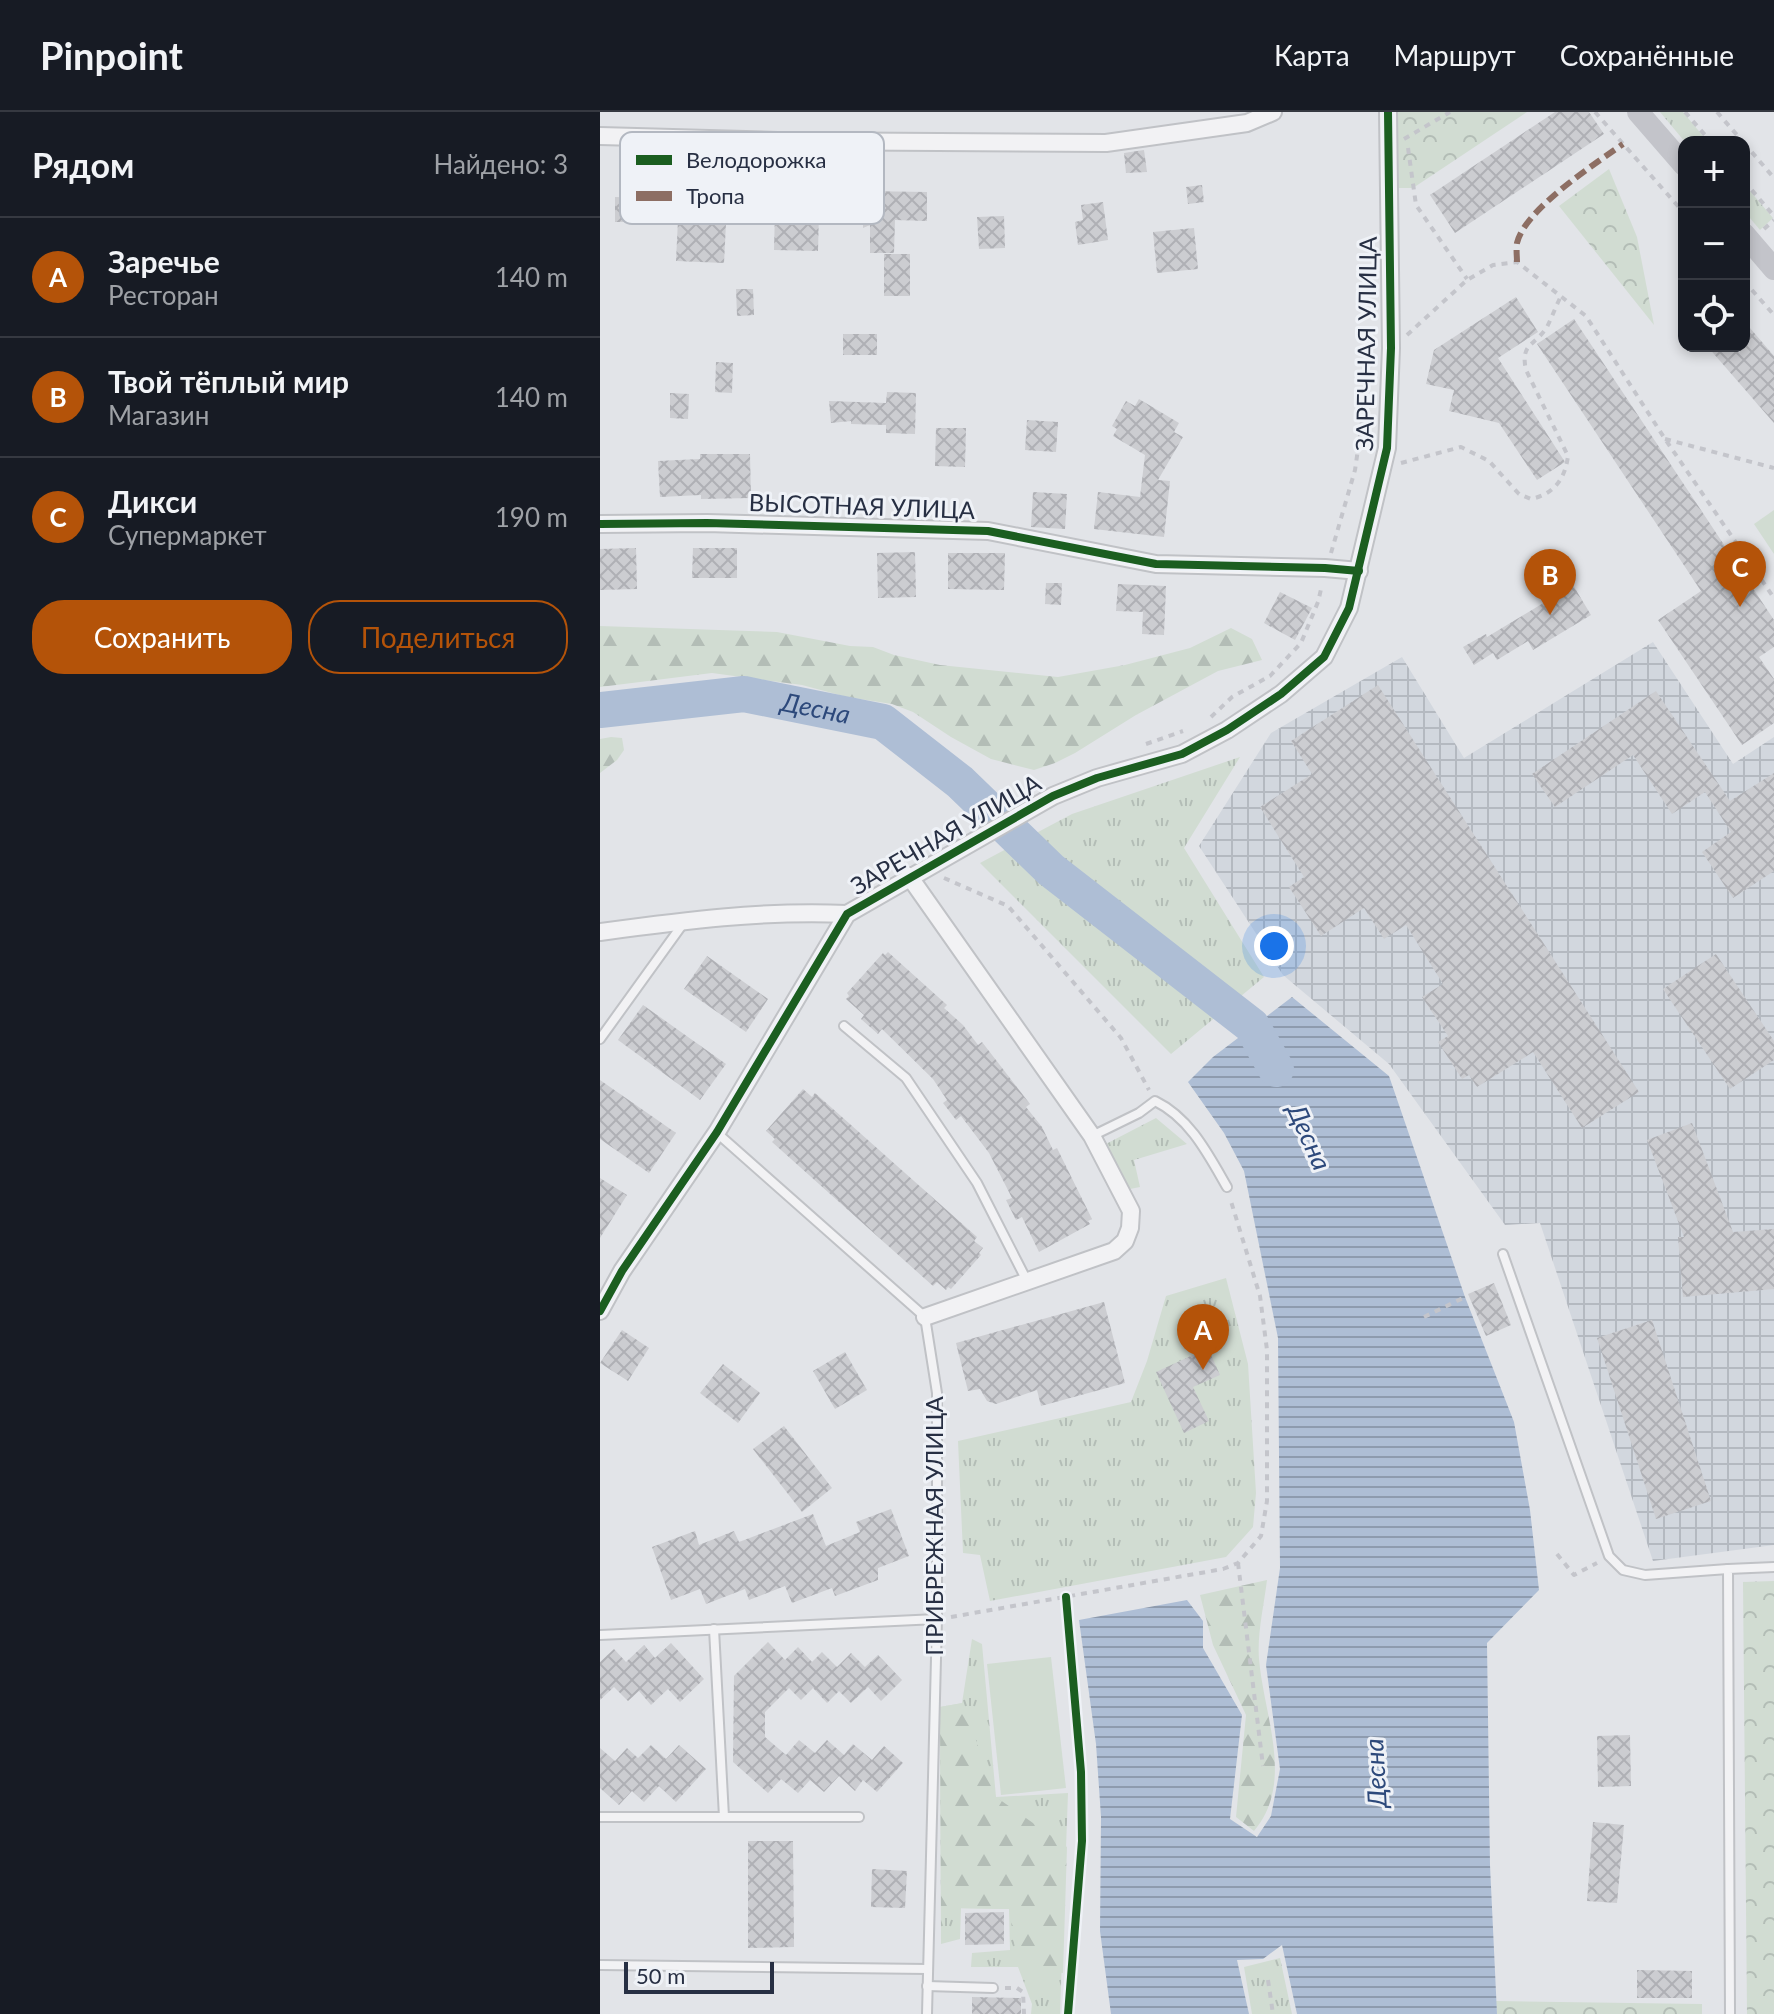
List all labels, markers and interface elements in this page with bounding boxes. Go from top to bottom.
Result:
text: Pinpoint [40,32,183,78]
text: Карта [1274,38,1350,72]
text: Маршрут [1394,38,1516,72]
text: Сохранённые [1560,38,1734,72]
legend [620,132,884,224]
map controls [1678,136,1750,352]
button: + [1678,136,1750,208]
text: Рядом [32,144,134,185]
text: Велодорожка [686,146,826,173]
text: Найдено: 3 [433,148,568,180]
text: Тропа [686,182,745,209]
button: − [1678,208,1750,280]
street label: ЗАРЕЧНАЯ УЛИЦА [1349,235,1382,452]
text: Заречье [108,243,220,279]
text: A [49,261,67,293]
text: 140 m [495,261,568,293]
text: Ресторан [108,279,219,311]
button: locate [1678,280,1750,352]
text: Твой тёплый мир [108,363,349,399]
text: B [49,381,67,413]
text: 140 m [495,381,568,413]
text: Магазин [108,399,209,431]
text: Дикси [108,483,197,519]
street label: ВЫСОТНАЯ УЛИЦА [748,487,976,524]
text: C [49,501,67,533]
text: 190 m [495,501,568,533]
text: Супермаркет [108,519,267,551]
pin: C [1714,541,1766,607]
pin: B [1524,549,1576,615]
button: Сохранить [32,600,292,674]
button: Поделиться [308,600,568,674]
water label: Десна [777,685,853,730]
street label: ЗАРЕЧНАЯ УЛИЦА [845,767,1046,900]
your location [1254,926,1294,966]
water label: Десна [1280,1097,1339,1175]
pin: A [1177,1304,1229,1370]
street label: ПРИБРЕЖНАЯ УЛИЦА [919,1396,948,1656]
water label: Десна [1357,1738,1393,1811]
scale bar [624,1958,774,1994]
text: 50 m [636,1962,685,1989]

